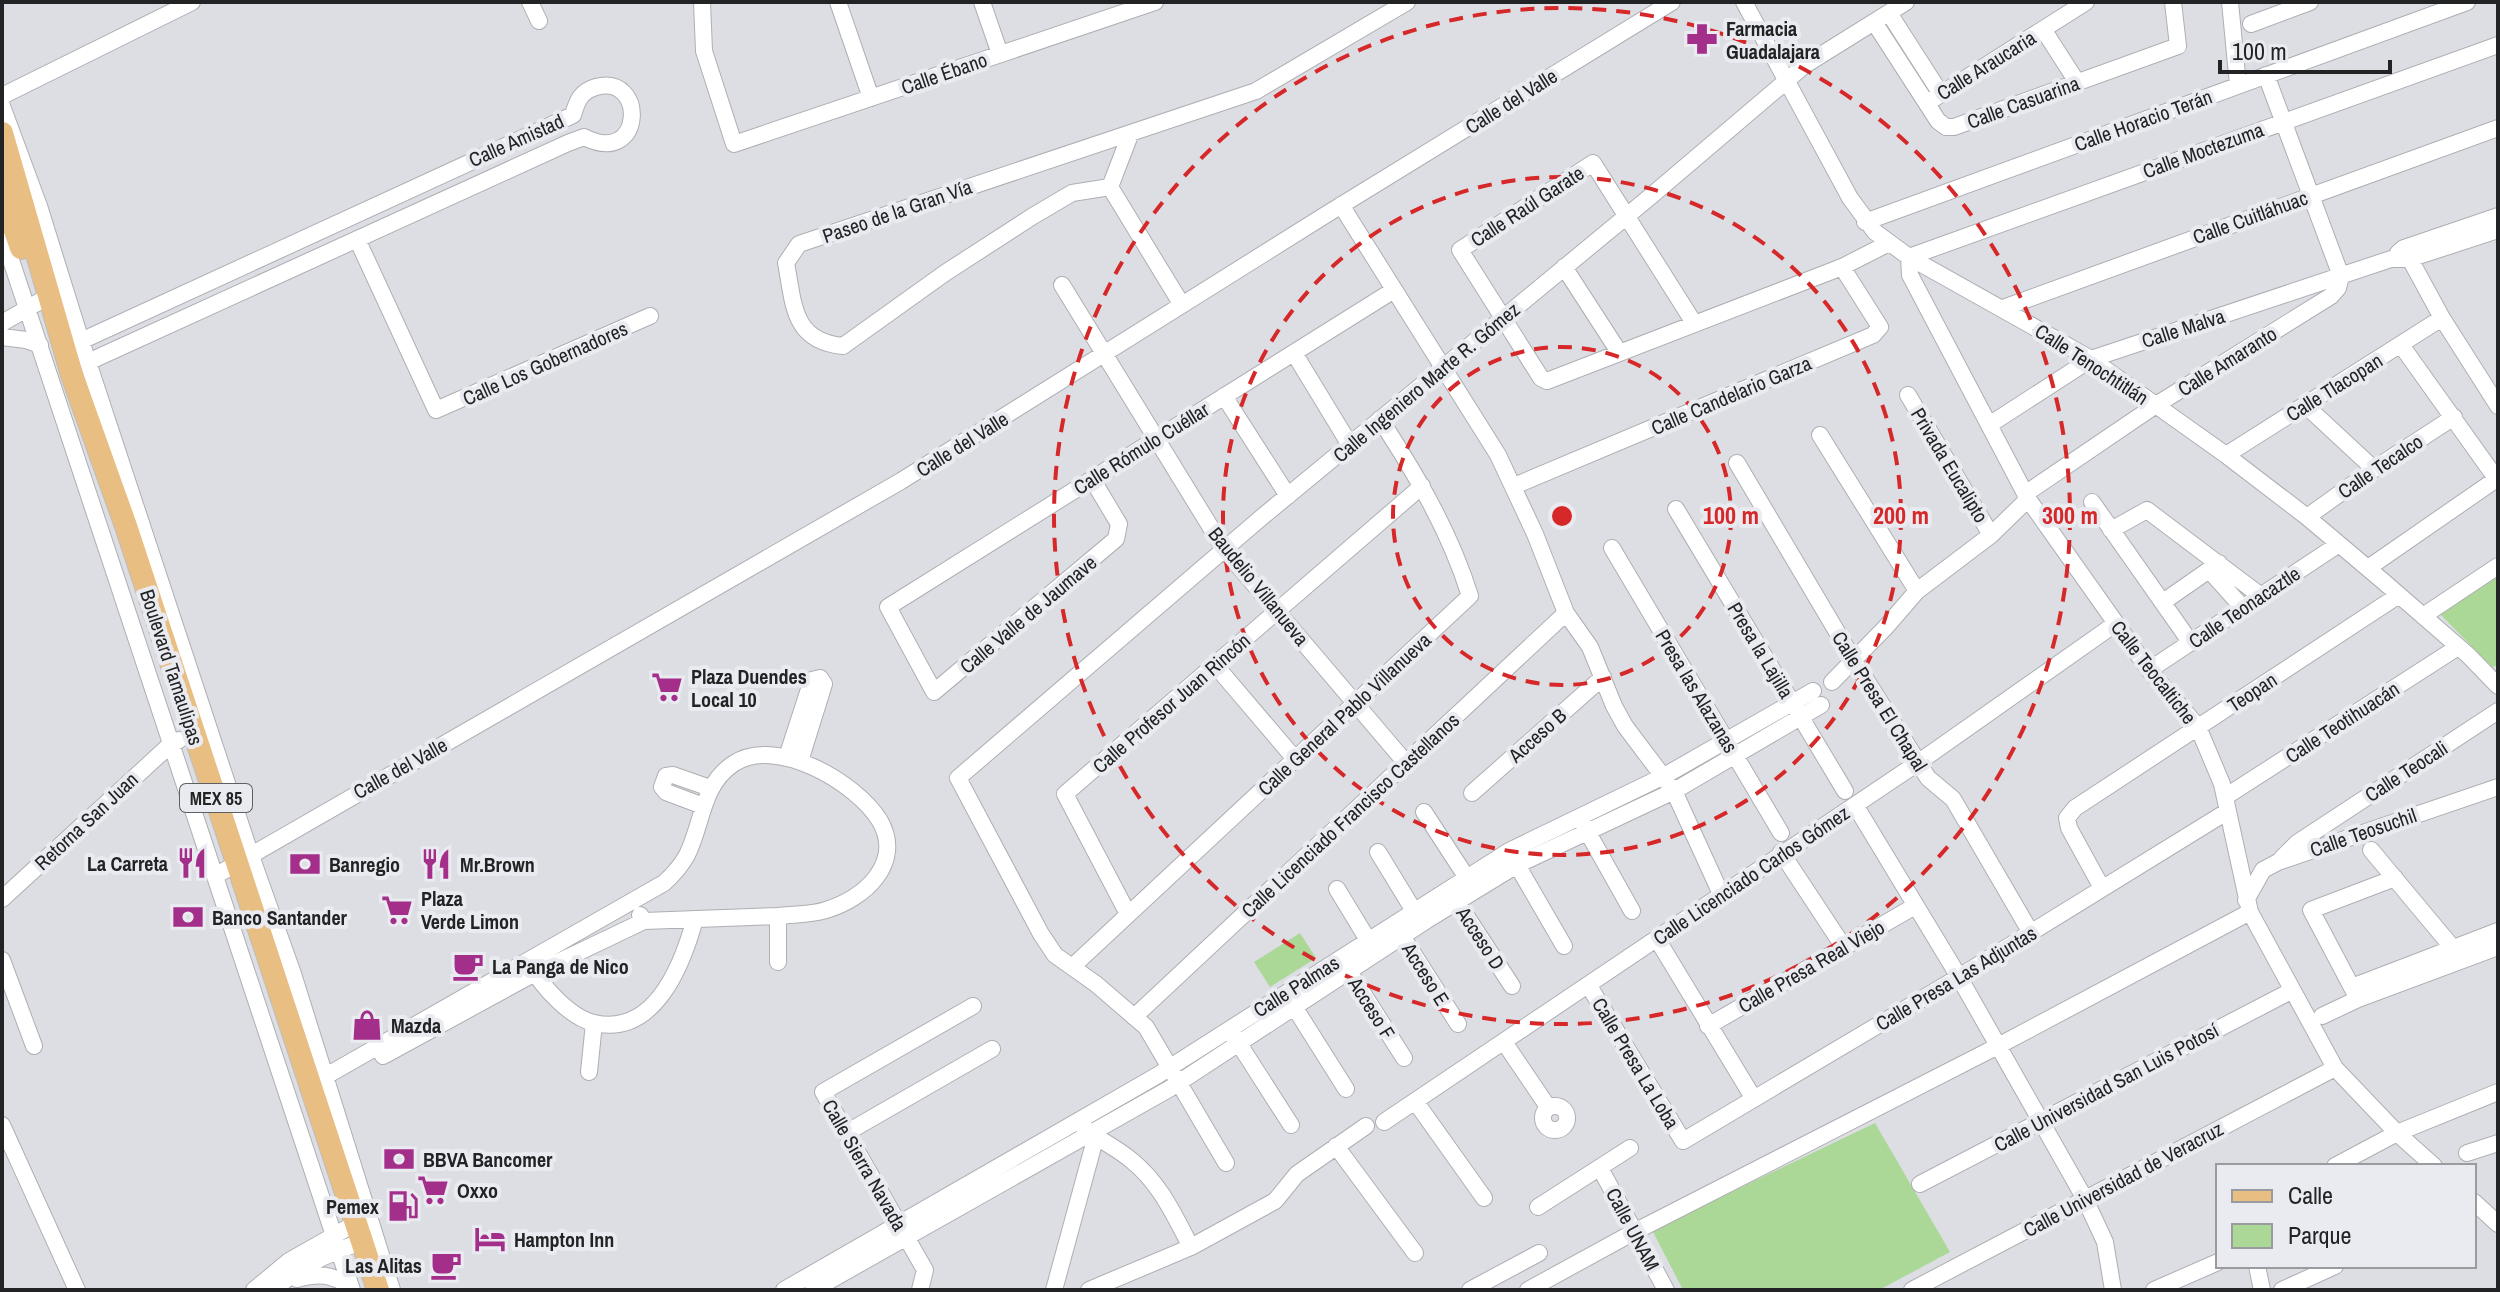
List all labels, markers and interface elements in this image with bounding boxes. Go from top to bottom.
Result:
place label: Farmacia Guadalajara [1726,15,1820,65]
pharmacy icon: Farmacia Guadalajara [1685,22,1719,56]
street label: Calle Araucaria [1931,24,2041,106]
scale bar [2220,24,2390,74]
text: 100 m [2232,35,2287,67]
street label: Calle Ébano [897,46,991,100]
street label: Calle del Valle [1460,62,1562,140]
street label: Calle Casuarina [1963,69,2083,135]
street label: Calle Horacio Terán [2070,83,2216,157]
street label: Calle Amistad [464,107,568,173]
street label: Calle Moctezuma [2139,116,2267,184]
street label: Calle Raúl Garate [1465,159,1589,253]
street label: Paseo de la Gran Vía [819,173,975,249]
street label: Calle Cuitláhuac [2189,184,2311,250]
street label: Calle Ingeniero Marte R. Gómez [1327,296,1525,468]
street label: Calle Malva [2138,302,2228,354]
street label: Calle Los Gobernadores [458,315,632,411]
street label: Calle Tenochtitlán [2030,317,2154,411]
street label: Calle Amaranto [2172,320,2282,402]
street label: Calle Tlacopan [2281,347,2387,427]
street label: Calle Candelario Garza [1647,349,1815,441]
street label: Calle Rómulo Cuéllar [1068,395,1214,500]
street label: Privada Eucalipto [1905,403,1995,527]
street label: Calle del Valle [911,405,1013,483]
street label: Calle Tecalco [2332,428,2428,504]
text: 100 m [1703,499,1759,531]
text: 200 m [1873,499,1929,531]
text: 300 m [2042,499,2098,531]
centre of rings [1548,502,1576,530]
street label: Baudelio Villanueva [1203,521,1315,651]
street label: Calle Valle de Jaumave [954,549,1102,679]
street label: Calle Teonacaztle [2183,560,2305,654]
street label: Boulevard Tamaulipas [134,586,210,748]
street label: Presa la Lajilla [1722,597,1800,703]
street label: Calle Teocaltiche [2105,615,2203,729]
street label: Presa las Alazanas [1650,624,1744,758]
street label: Calle Presa El Chapal [1826,626,1934,776]
street label: Calle Profesor Juan Rincón [1086,627,1256,779]
street label: Calle General Pablo Villanueva [1252,627,1436,801]
place label: Plaza Duendes Local 10 [691,663,807,713]
street label: Teopan [2222,666,2282,718]
supermarket icon: Plaza Duendes Local 10 [650,670,684,704]
street label: Calle Teotihuacán [2280,675,2404,769]
street label: Acceso B [1501,702,1572,769]
street label: Calle Licenciado Francisco Castellanos [1235,707,1465,923]
street label: Calle del Valle [348,731,452,805]
street label: Calle Teocali [2359,734,2453,808]
street label: Retorna San Juan [28,766,144,876]
road number: MEX 85 [180,784,252,812]
street label: Calle Licenciado Carlos Gómez [1647,799,1855,951]
street label: Calle Teosuchil [2306,801,2420,863]
restaurant icon: La Carreta [175,846,209,880]
bank icon: Banregio [288,847,322,881]
restaurant icon: Mr.Brown [419,847,453,881]
place label: La Carreta [87,850,168,877]
place label: Banregio [329,851,400,878]
place label: Mr.Brown [460,851,535,878]
place label: Plaza Verde Limon [421,885,519,935]
supermarket icon: Plaza Verde Limon [380,893,414,927]
bank icon: Banco Santander [171,900,205,934]
street label: Acceso D [1450,900,1511,975]
place label: Banco Santander [212,904,347,931]
street label: Calle Presa Real Viejo [1733,913,1889,1019]
street label: Calle Presa Las Adjuntas [1871,919,2041,1037]
street label: Acceso E [1396,937,1456,1011]
cafe icon: La Panga de Nico [451,949,485,983]
street label: Calle Palmas [1248,949,1344,1023]
place label: La Panga de Nico [492,953,629,980]
street label: Acceso F [1342,971,1402,1044]
street label: Calle Presa La Loba [1586,992,1686,1134]
shop icon: Mazda [350,1008,384,1042]
place label: Mazda [391,1012,441,1039]
street label: Calle Universidad San Luis Potosí [1989,1016,2223,1158]
street label: Calle Sierra Navada [816,1094,914,1236]
street label: Calle Universidad de Veracruz [2018,1115,2228,1243]
bank icon: BBVA Bancomer [382,1142,416,1176]
place label: BBVA Bancomer [423,1146,553,1173]
legend [2216,1164,2476,1268]
supermarket icon: Oxxo [416,1173,450,1207]
place label: Oxxo [457,1177,498,1204]
text: Calle [2288,1179,2333,1211]
street label: Calle UNAM [1600,1183,1666,1275]
fuel station icon: Pemex [386,1189,420,1223]
place label: Pemex [326,1193,380,1220]
text: Parque [2288,1219,2351,1251]
hotel icon: Hampton Inn [473,1222,507,1256]
place label: Hampton Inn [514,1226,614,1253]
cafe icon: Las Alitas [429,1248,463,1282]
place label: Las Alitas [345,1252,422,1279]

